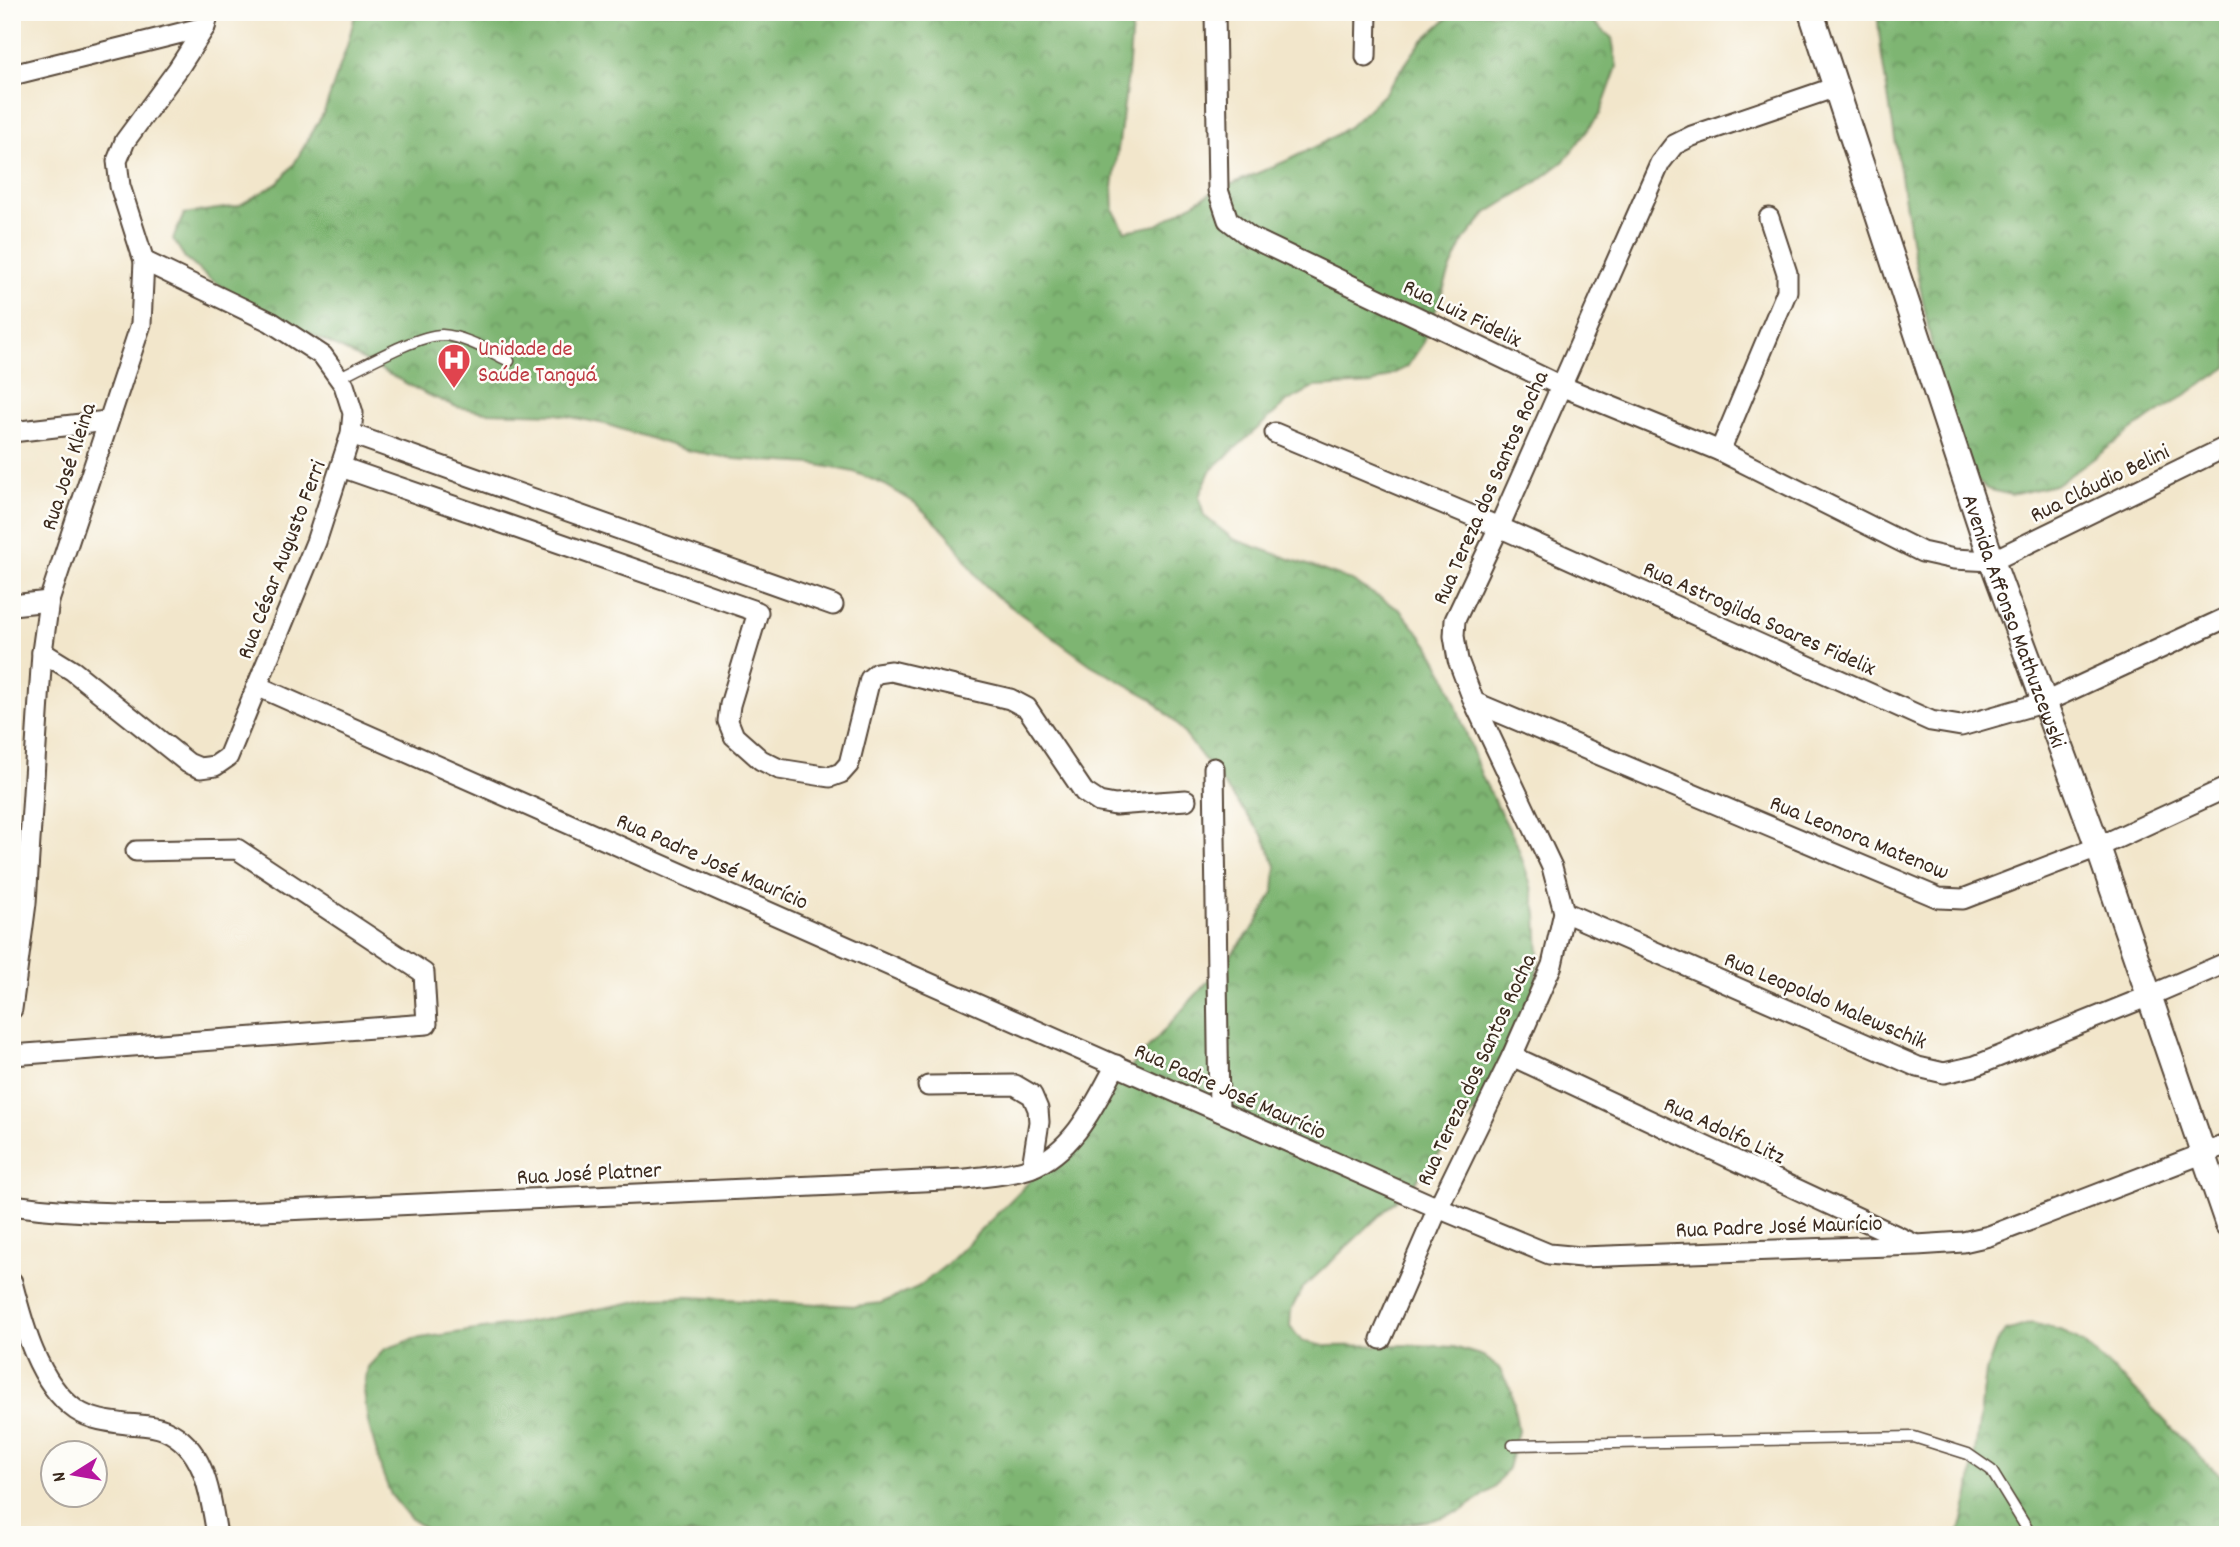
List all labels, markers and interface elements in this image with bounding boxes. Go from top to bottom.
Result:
street label: Rua Luiz Fidelix [1397,272,1527,358]
place label: Unidade de Saúde Tanguá [478,334,598,393]
hospital icon: Unidade de Saúde Tanguá [435,341,473,390]
street label: Rua Tereza dos Santos Rocha [1426,365,1559,611]
street label: Rua José Kleina [34,398,107,535]
street label: Rua Cláudio Belini [2025,437,2176,533]
street label: Rua César Augusto Ferri [230,456,336,664]
street label: Avenida Affonso Mathuzcewski [1951,490,2073,753]
street label: Rua Astrogilda Soares Fidelix [1637,554,1881,687]
street label: Rua Leonora Matenow [1764,788,1953,890]
street label: Rua Padre José Maurício [610,806,813,920]
street label: Rua Leopoldo Malewschik [1718,945,1931,1060]
street label: Rua Tereza dos Santos Rocha [1410,948,1547,1192]
street label: Rua Padre José Maurício [1128,1036,1331,1150]
street label: Rua Adolfo Litz [1657,1090,1790,1175]
street label: Rua José Platner [516,1155,663,1196]
street label: Rua Padre José Maurício [1675,1208,1883,1249]
north arrow [38,1438,108,1508]
text: N [47,1469,75,1484]

